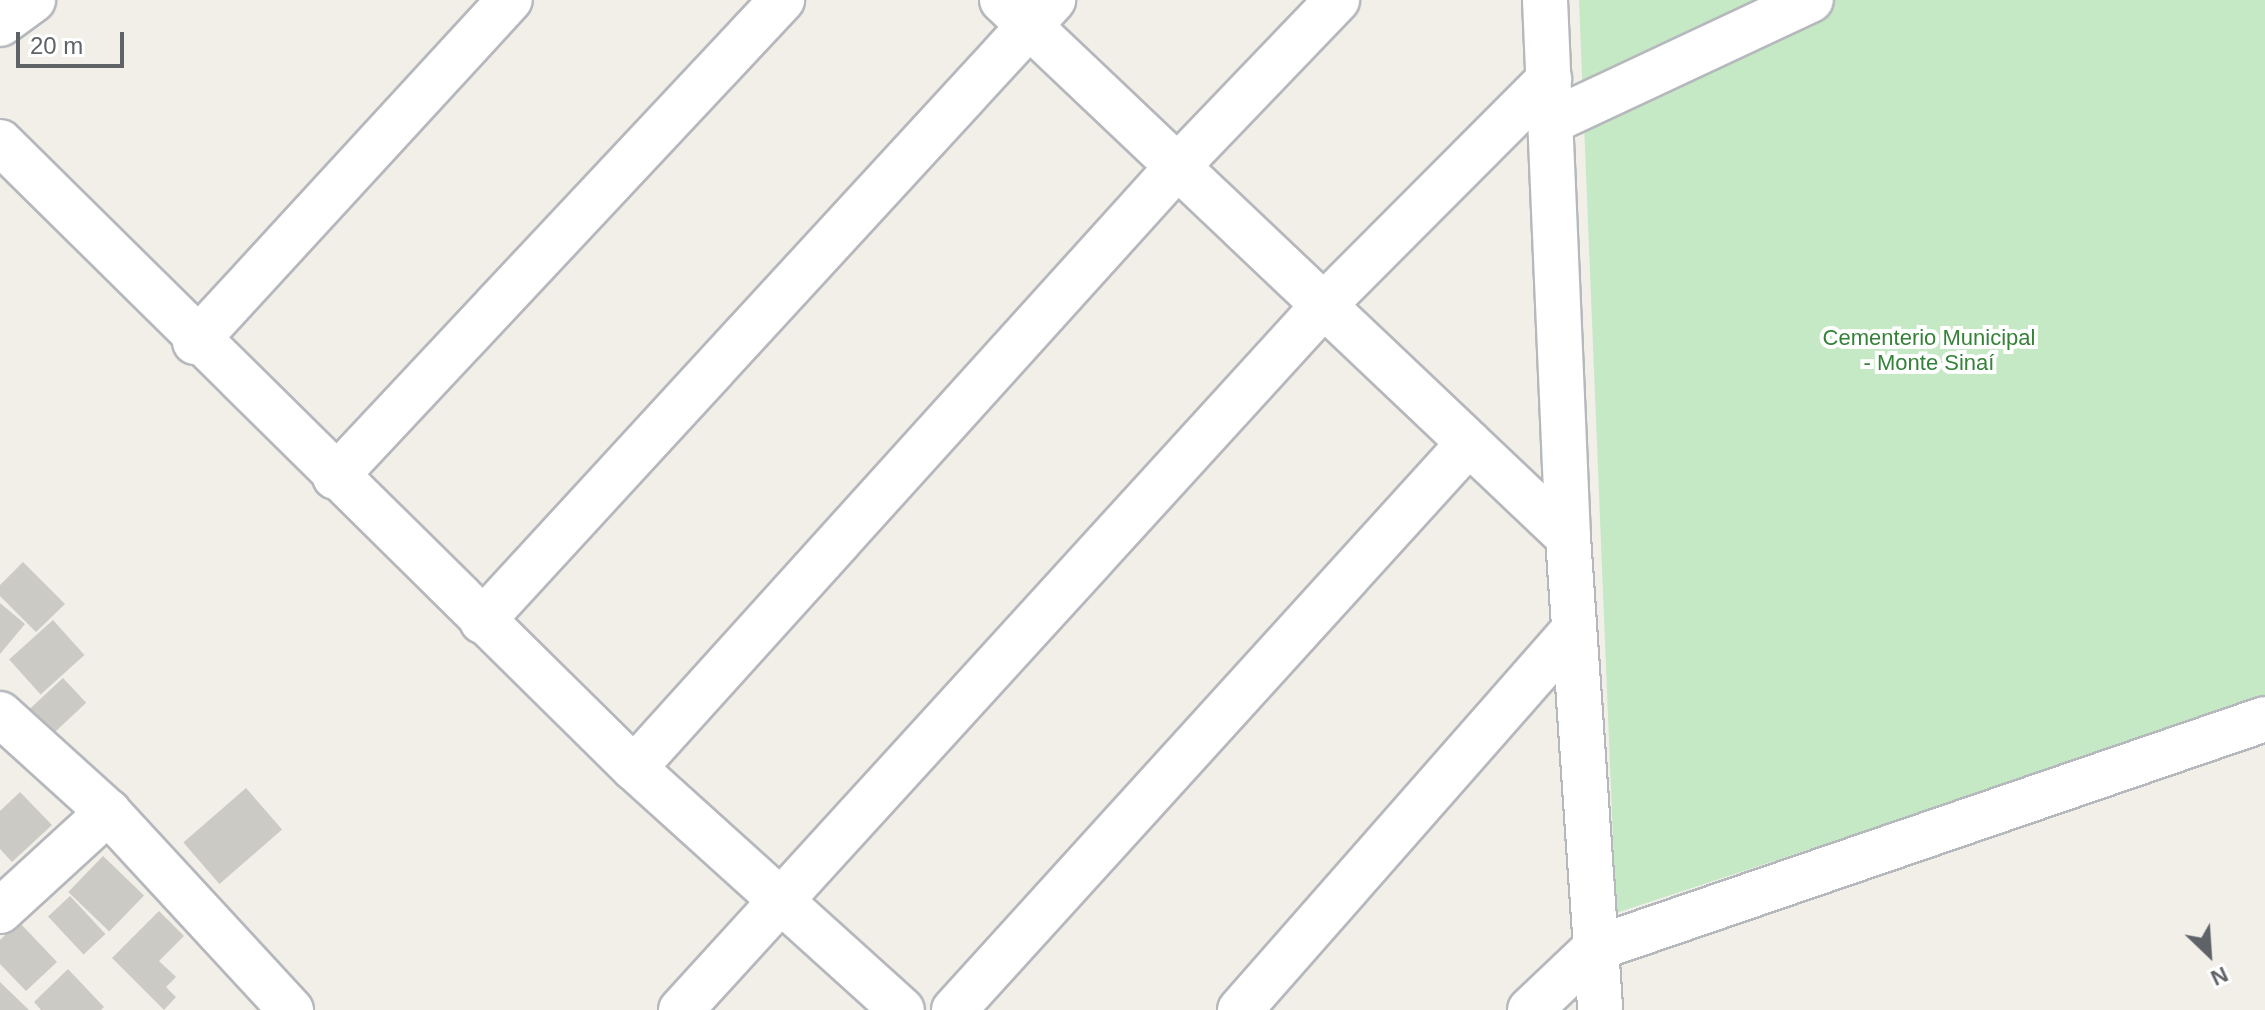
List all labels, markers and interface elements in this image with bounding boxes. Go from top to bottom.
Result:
scale bar [20,16,128,66]
text: 20 m [30,32,83,59]
park label: Cementerio Municipal - Monte Sinaí [1823,324,2035,376]
north arrow [2169,914,2249,994]
text: N [2207,962,2232,991]

